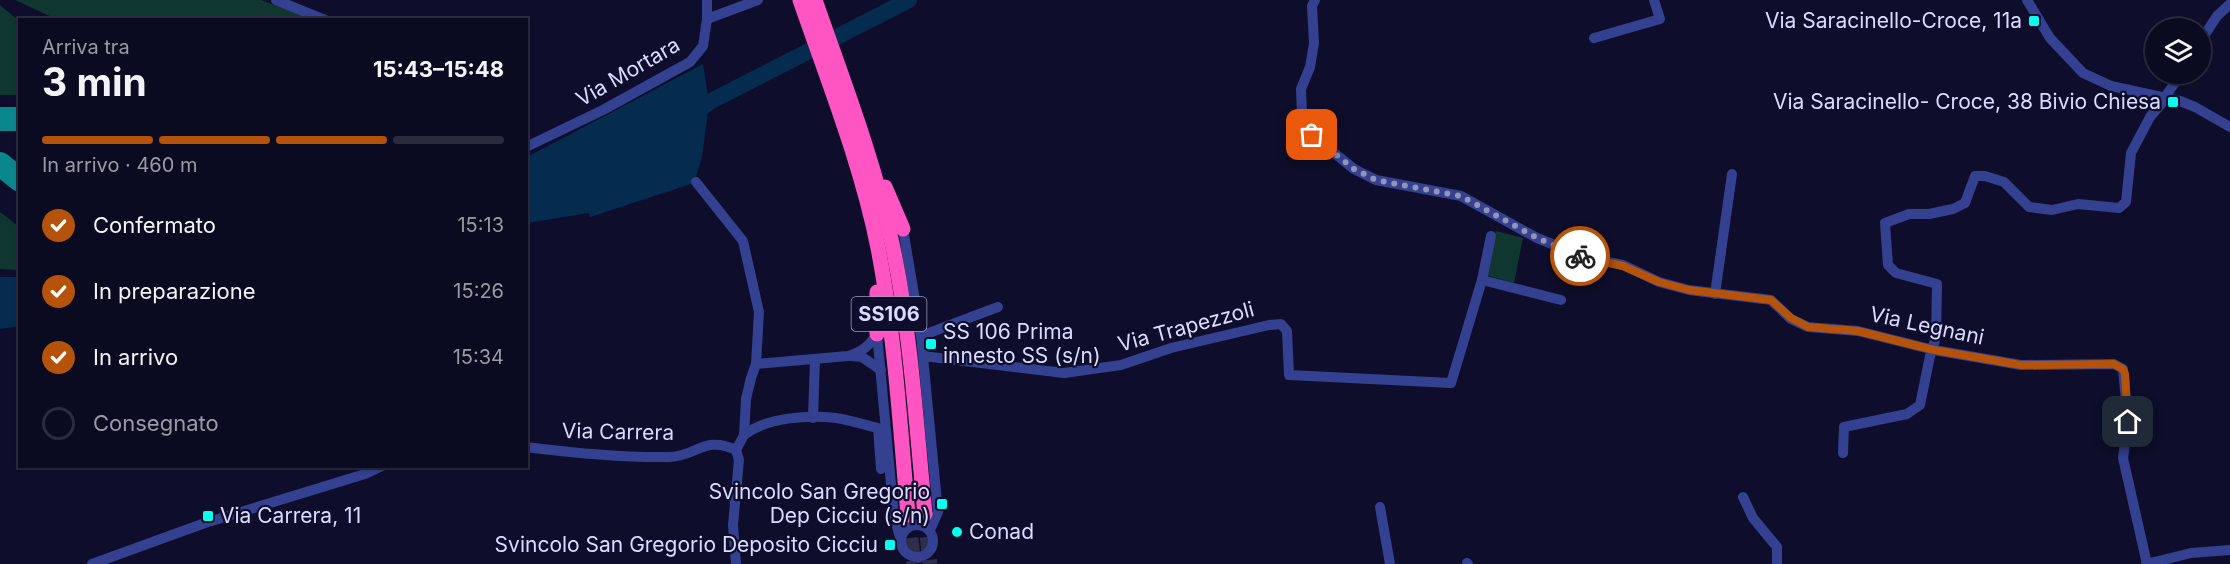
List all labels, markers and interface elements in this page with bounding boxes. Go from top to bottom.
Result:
place label: Via Saracinello-Croce, 11a [1765,8,2022,33]
marker: Via Saracinello-Croce, 11a [2027,14,2041,28]
map controls [2145,18,2211,84]
button: layers [2145,18,2211,84]
street label: Via Mortara [571,32,684,111]
text: Arriva tra [42,35,130,59]
text: 15:43–15:48 [373,56,504,82]
text: 3 min [42,58,147,105]
place label: Via Saracinello- Croce, 38 Bivio Chiesa [1773,89,2161,114]
marker: Via Saracinello- Croce, 38 Bivio Chiesa [2166,95,2180,109]
pin [1286,109,1337,160]
icon: bag [1295,118,1328,151]
text: In arrivo · 460 m [42,153,198,177]
icon: check [42,209,75,242]
text: Confermato [93,212,216,238]
text: 15:13 [457,213,504,237]
courier [1550,226,1610,286]
icon: bike [1564,240,1597,273]
icon: check [42,275,75,308]
text: In preparazione [93,278,255,304]
text: 15:26 [453,279,504,303]
street label: Via Trapezzoli [1115,296,1257,357]
road number: SS106 [852,297,926,331]
street label: Via Legnani [1868,301,1986,350]
place label: SS 106 Prima innesto SS (s/n) [943,319,1101,368]
marker: SS 106 Prima innesto SS (s/n) [924,337,938,351]
icon: check [42,341,75,374]
text: In arrivo [93,344,178,370]
text: 15:34 [453,345,504,369]
pin [2102,396,2153,447]
icon: home [2111,405,2144,438]
text: Consegnato [93,410,219,436]
street label: Via Carrera [562,418,674,445]
place label: Svincolo San Gregorio Dep Cicciu (s/n) [709,479,930,528]
marker: Svincolo San Gregorio Dep Cicciu (s/n) [935,497,949,511]
place label: Via Carrera, 11 [220,503,361,528]
marker: Via Carrera, 11 [201,509,215,523]
place label: Conad [969,519,1034,544]
marker: Conad [950,525,964,539]
place label: Svincolo San Gregorio Deposito Cicciu [495,532,878,557]
marker: Svincolo San Gregorio Deposito Cicciu [883,538,897,552]

